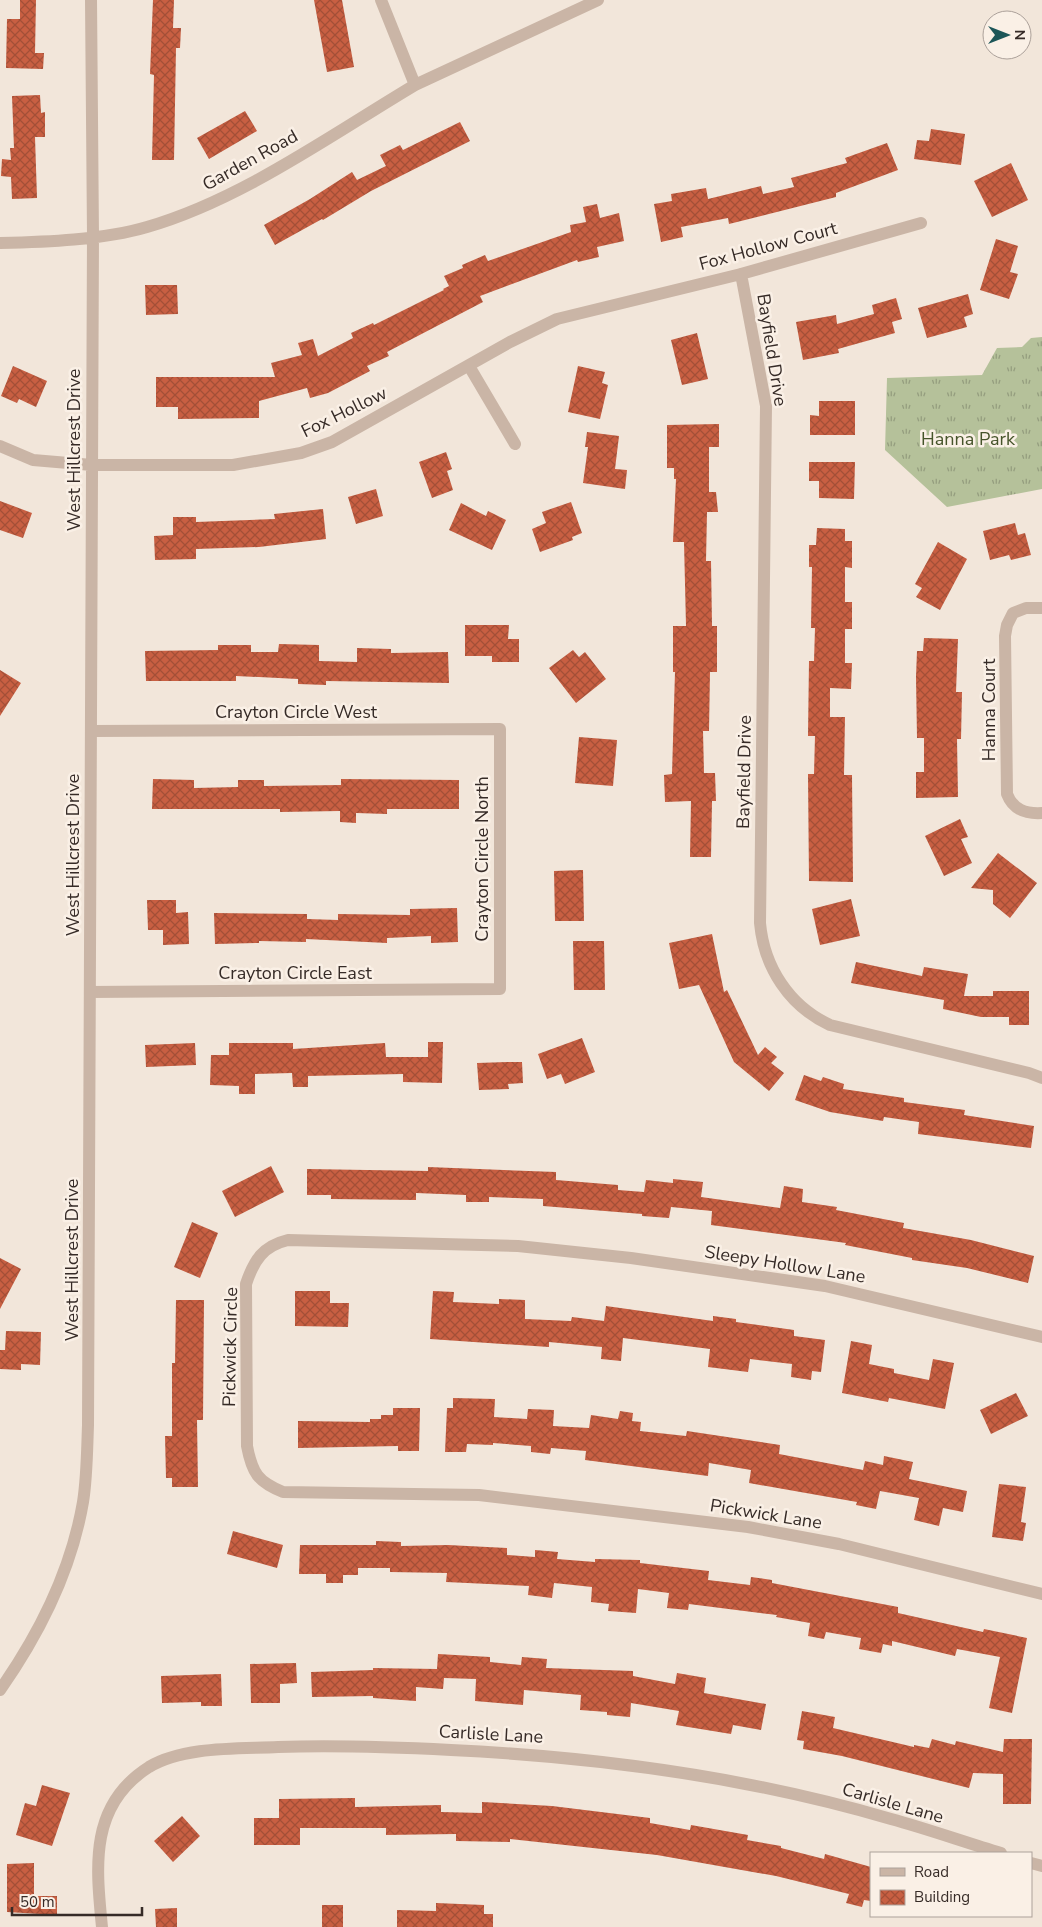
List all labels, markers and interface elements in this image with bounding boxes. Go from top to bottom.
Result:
north arrow [982,10,1032,60]
text: N [1010,30,1029,40]
street label: Garden Road [198,124,302,196]
street label: Fox Hollow Court [696,216,840,276]
street label: Bayfield Drive [751,292,793,408]
street label: West Hillcrest Drive [62,369,86,531]
street label: Fox Hollow [297,381,391,443]
park label: Hanna Park [921,427,1016,451]
street label: Hanna Court [977,658,1001,761]
street label: Crayton Circle West [215,700,378,724]
street label: Bayfield Drive [731,715,757,829]
street label: West Hillcrest Drive [61,774,85,936]
street label: Crayton Circle North [470,776,494,942]
street label: Crayton Circle East [218,961,372,985]
street label: West Hillcrest Drive [60,1179,84,1341]
street label: Sleepy Hollow Lane [703,1239,867,1289]
street label: Pickwick Circle [217,1287,243,1407]
street label: Pickwick Lane [708,1493,824,1535]
street label: Carlisle Lane [438,1719,544,1749]
street label: Carlisle Lane [839,1777,947,1829]
legend [870,1852,1032,1917]
text: Road [914,1862,949,1882]
scale bar [12,1884,142,1916]
text: Building [914,1887,970,1907]
text: 50 m [20,1892,55,1912]

